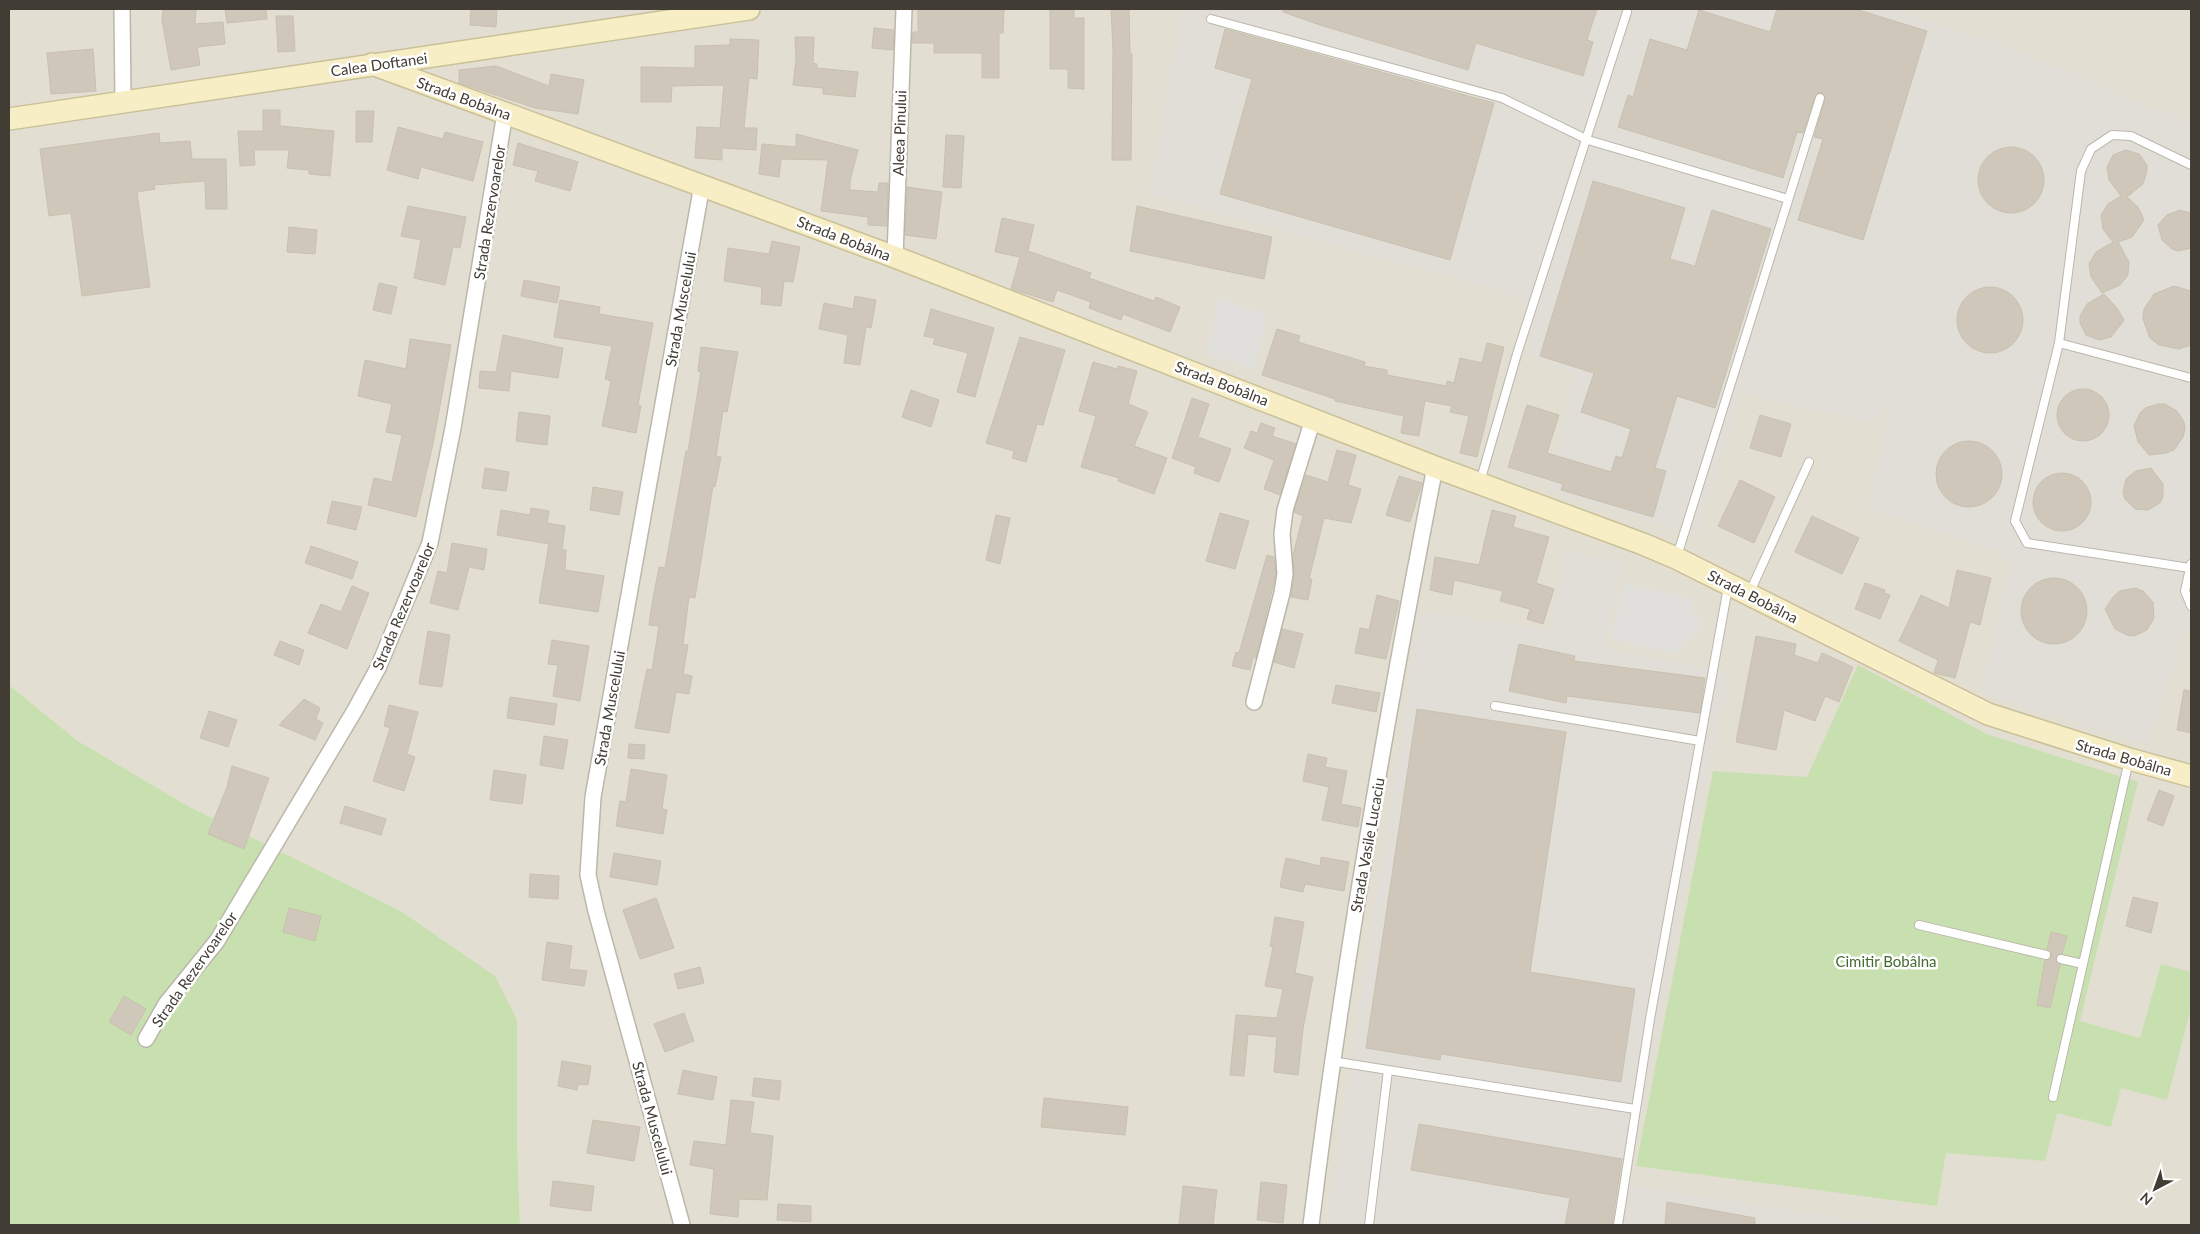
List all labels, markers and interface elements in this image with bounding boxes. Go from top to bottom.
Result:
street label: Calea Doftanei [329,48,429,80]
street label: Strada Bobâlna [414,73,514,123]
street label: Aleea Pinului [889,90,909,176]
street label: Strada Rezervoarelor [469,143,509,281]
street label: Strada Bobâlna [795,212,893,264]
street label: Strada Muscelului [661,250,699,368]
street label: Strada Bobâlna [1173,357,1271,409]
street label: Strada Rezervoarelor [368,539,438,672]
street label: Strada Bobâlna [1705,566,1801,626]
street label: Strada Muscelului [590,649,628,767]
street label: Strada Bobâlna [2074,735,2174,779]
street label: Strada Vasile Lucaciu [1346,776,1388,914]
street label: Strada Rezervoarelor [147,907,241,1030]
park label: Cimitir Bobâlna [1835,952,1937,970]
street label: Strada Muscelului [629,1059,677,1177]
north arrow [2130,1164,2180,1214]
text: N [2136,1189,2156,1209]

